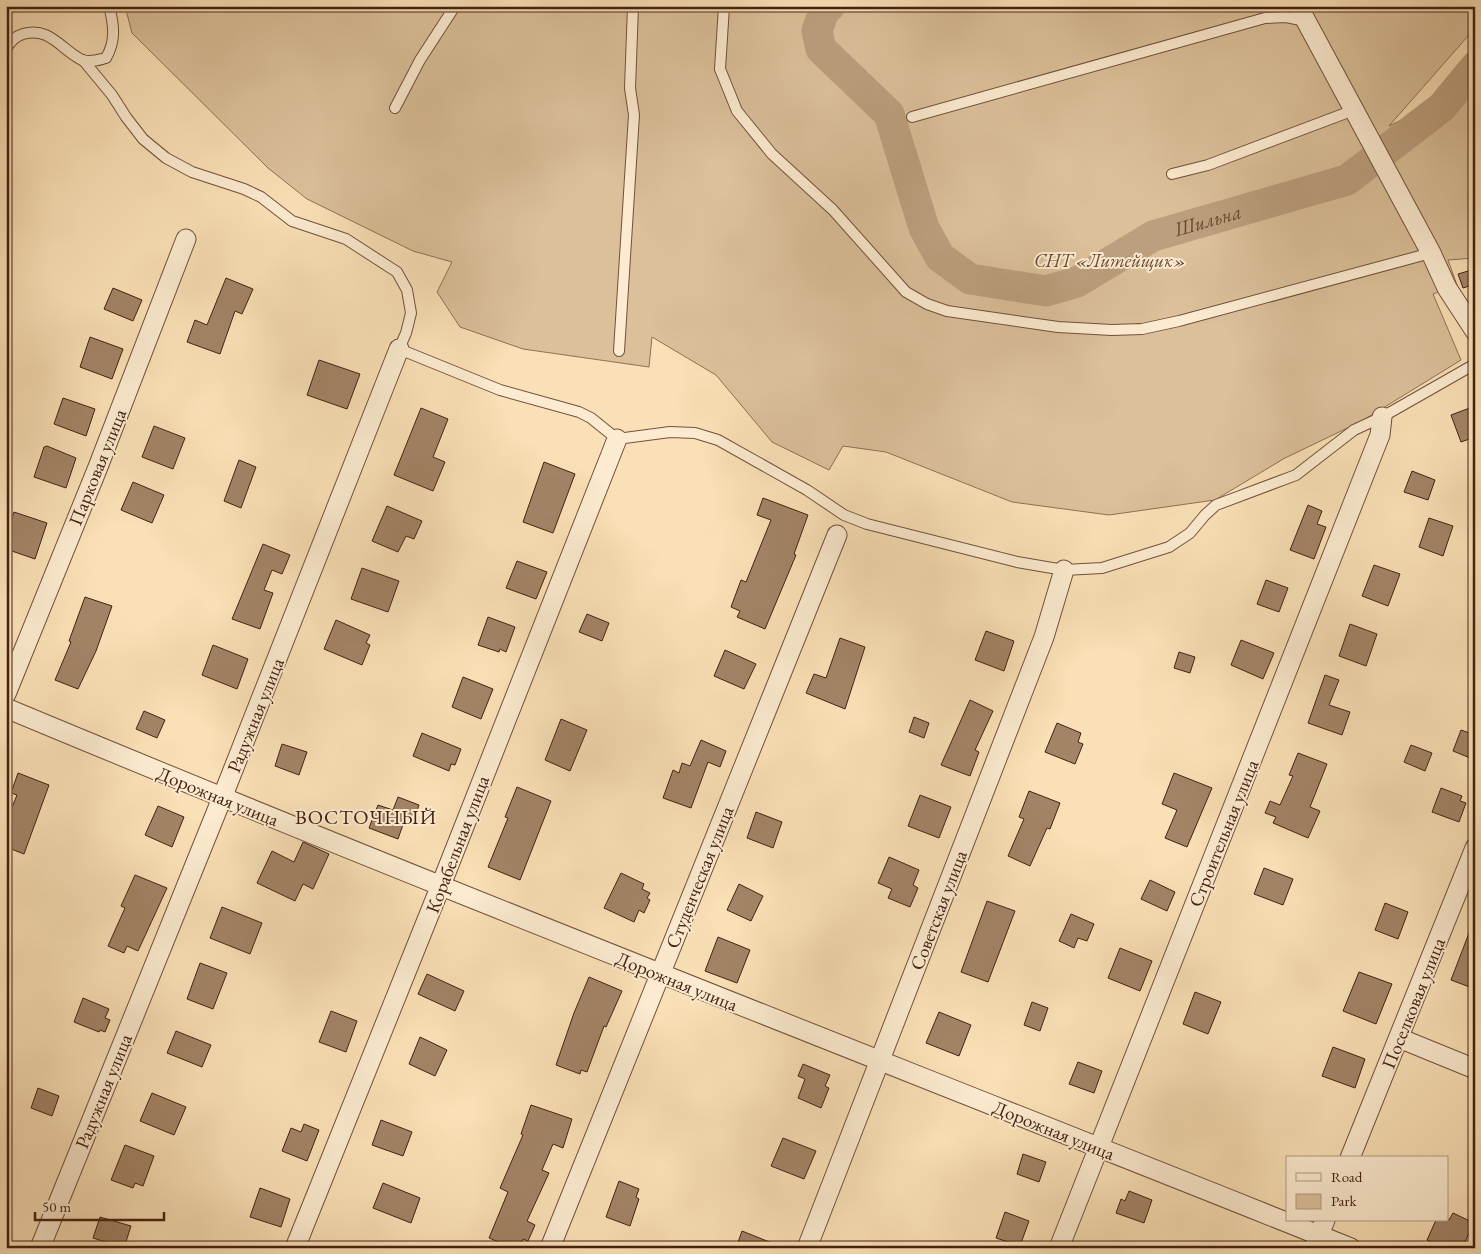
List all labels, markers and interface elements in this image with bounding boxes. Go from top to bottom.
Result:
water label: Шильна [1170,198,1244,243]
park label: СНТ «Литейщик» [1034,248,1186,273]
street label: Парковая улица [63,405,132,529]
street label: Радужная улица [221,654,290,776]
street label: Строительная улица [1183,756,1265,910]
street label: Дорожная улица [153,761,283,832]
street label: Корабельная улица [420,771,495,917]
street label: Студенческая улица [660,802,740,952]
district label: ВОСТОЧНЫЙ [295,804,437,830]
street label: Советская улица [904,846,973,974]
street label: Поселковая улица [1376,933,1451,1073]
street label: Дорожная улица [612,946,742,1017]
street label: Радужная улица [69,1030,138,1152]
street label: Дорожная улица [989,1095,1119,1166]
legend [1286,1156,1448,1222]
text: Road [1331,1167,1363,1186]
scale bar [35,1189,164,1221]
text: Park [1331,1191,1358,1210]
text: 50 m [42,1197,71,1216]

